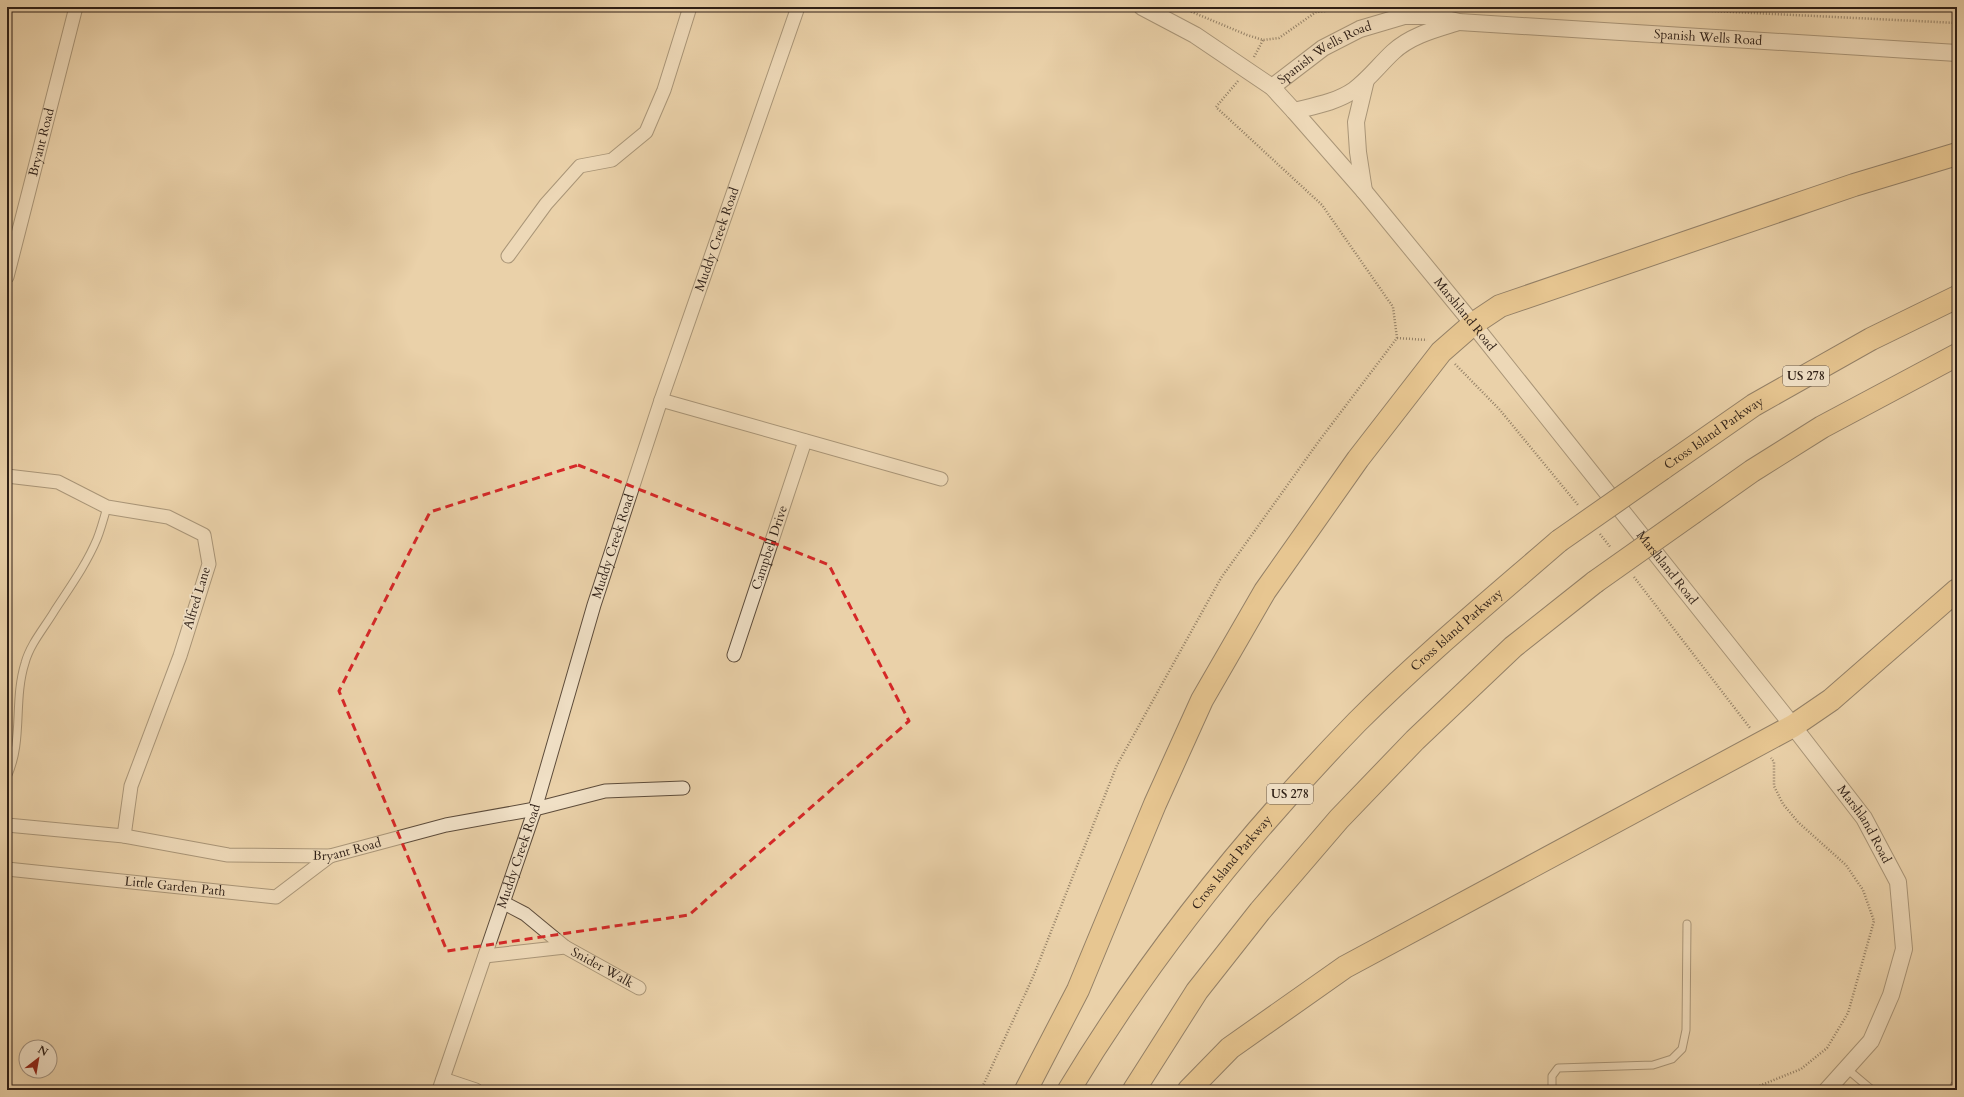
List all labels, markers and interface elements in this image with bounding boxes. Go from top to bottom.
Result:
street label: Spanish Wells Road [1274,17,1374,89]
street label: Spanish Wells Road [1653,25,1763,50]
street label: Bryant Road [24,106,59,178]
street label: Muddy Creek Road [690,185,743,294]
street label: Marshland Road [1430,274,1500,355]
road number: US 278 [1783,366,1829,386]
street label: Cross Island Parkway [1660,392,1767,474]
street label: Muddy Creek Road [588,492,639,601]
street label: Campbell Drive [747,503,792,592]
street label: Marshland Road [1632,527,1702,608]
street label: Alfred Lane [179,565,215,631]
street label: Cross Island Parkway [1407,584,1507,676]
street label: Marshland Road [1833,781,1895,866]
road number: US 278 [1267,784,1313,804]
street label: Muddy Creek Road [493,802,545,911]
street label: Cross Island Parkway [1187,811,1276,913]
street label: Bryant Road [313,834,383,865]
street label: Little Garden Path [124,872,226,901]
street label: Snider Walk [568,943,637,992]
north arrow [18,1039,58,1079]
text: N [35,1042,51,1060]

